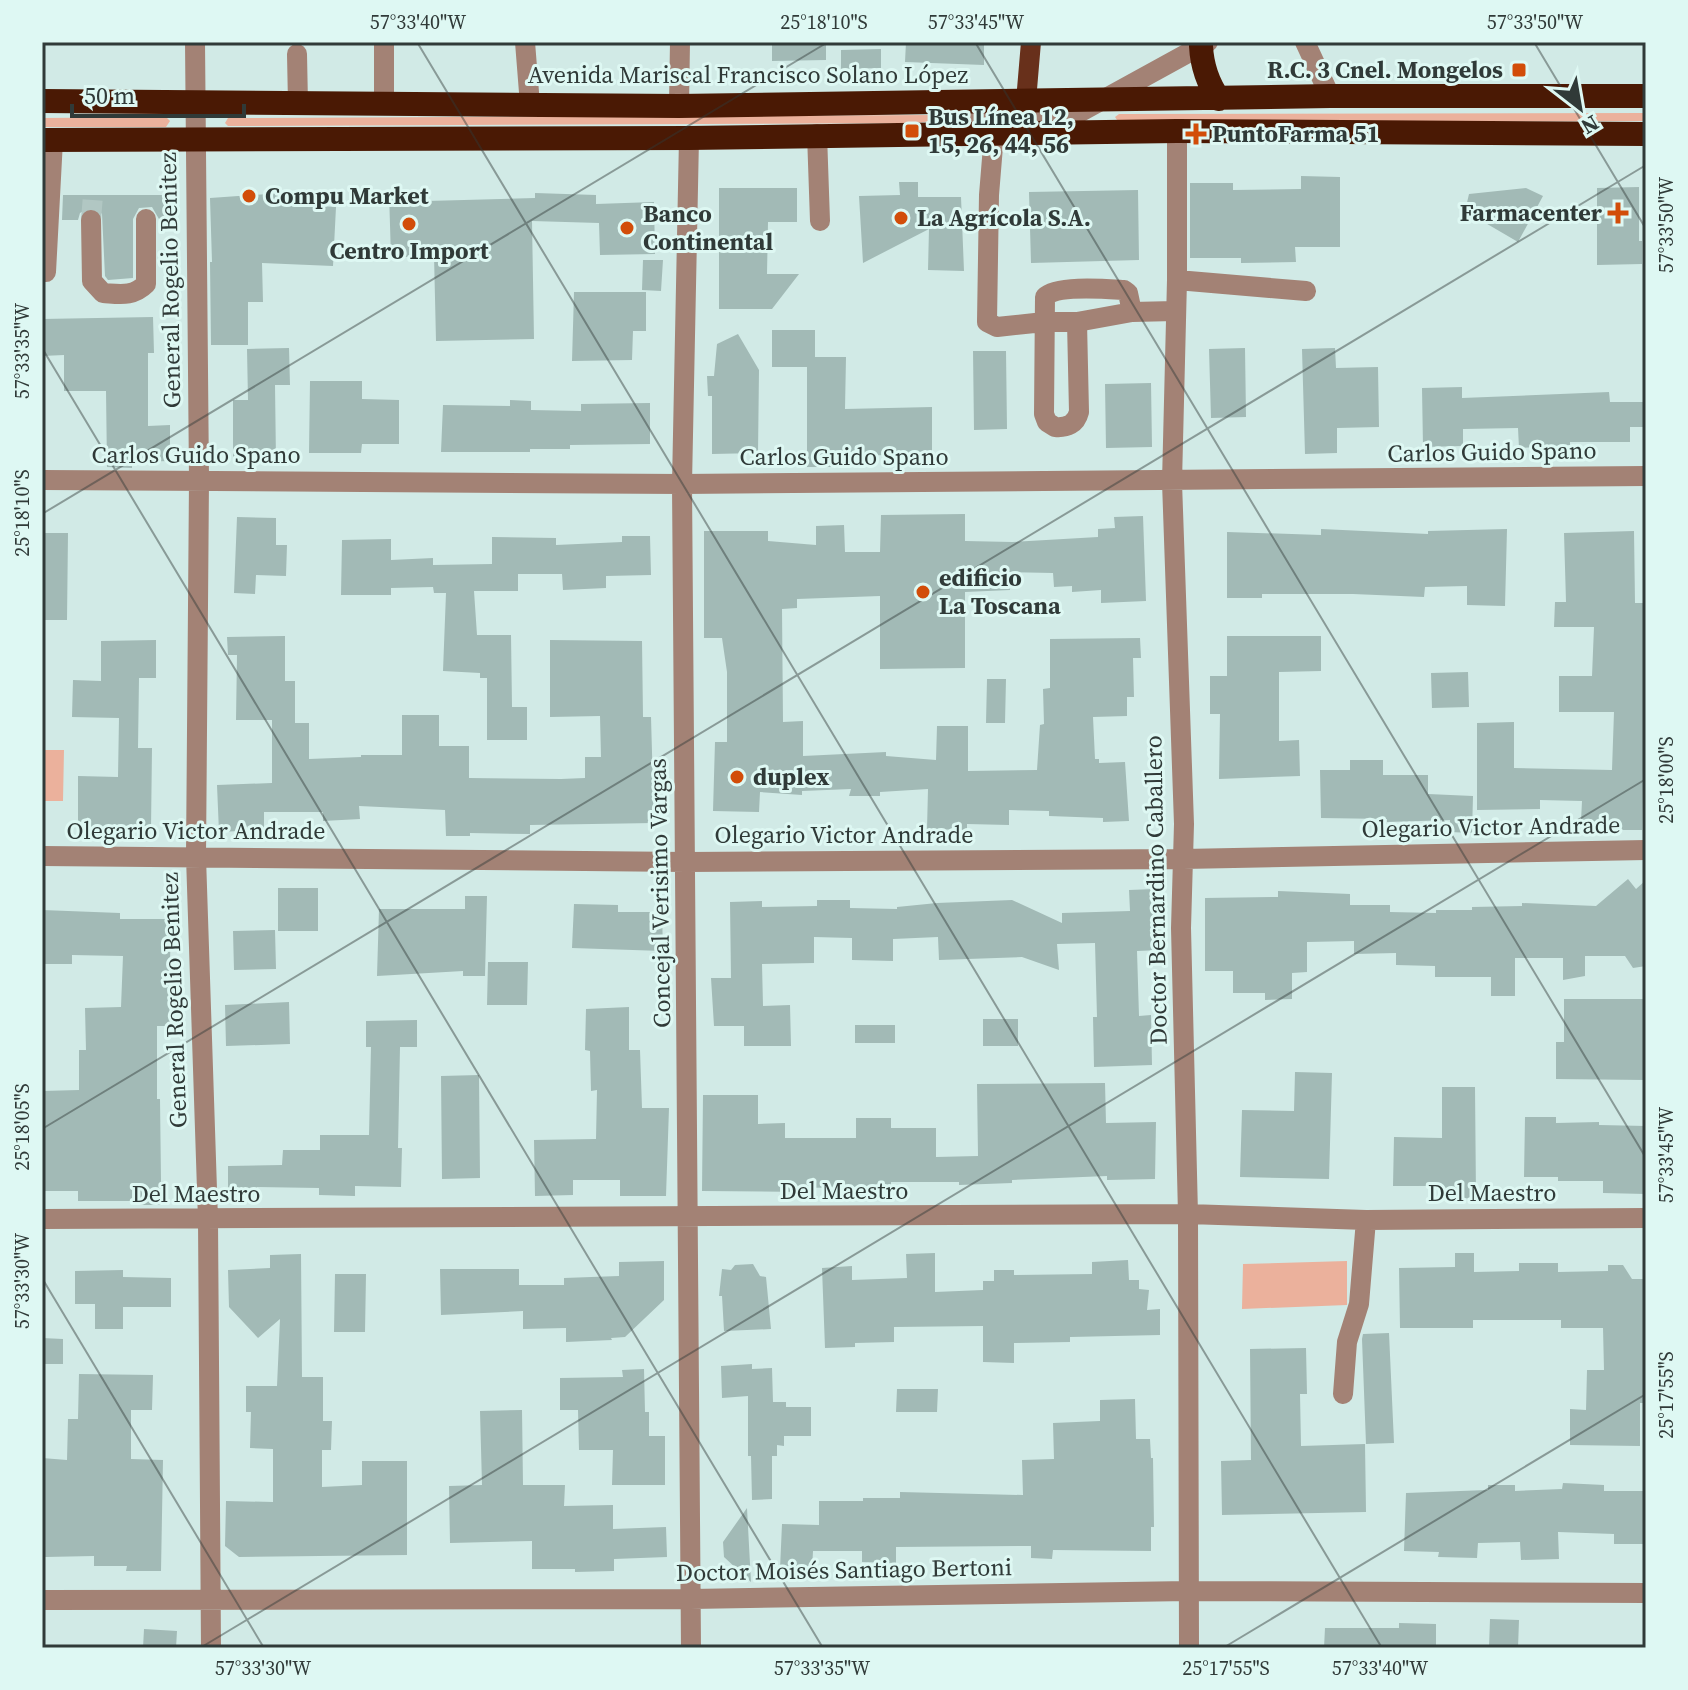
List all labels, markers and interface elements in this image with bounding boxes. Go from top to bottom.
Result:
text: 57°33'40"W [370,8,467,36]
text: 25°18'10"S [780,8,868,36]
text: 57°33'45"W [928,8,1025,36]
text: 57°33'50"W [1487,8,1584,36]
place label: R.C. 3 Cnel. Mongelos [1267,53,1503,86]
street label: Avenida Mariscal Francisco Solano López [528,58,968,91]
marker: R.C. 3 Cnel. Mongelos [1510,61,1528,79]
scale bar [72,68,244,118]
north arrow [1540,68,1620,148]
text: 50 m [84,79,135,112]
place label: Bus Línea 12, 15, 26, 44, 56 [928,100,1074,161]
text: N [1576,108,1605,142]
place label: PuntoFarma 51 [1212,117,1379,150]
marker: Bus Línea 12, 15, 26, 44, 56 [903,122,921,140]
marker: PuntoFarma 51 [1187,125,1205,143]
street label: General Rogelio Benitez [151,152,188,408]
text: 57°33'50"W [1652,176,1680,273]
place label: Compu Market [265,179,429,212]
marker: Compu Market [240,187,258,205]
place label: Farmacenter [1460,196,1603,229]
place label: Banco Continental [643,197,774,258]
place label: La Agrícola S.A. [917,201,1091,234]
marker: Farmacenter [1609,204,1627,222]
marker: La Agrícola S.A. [892,209,910,227]
marker: Centro Import [400,215,418,233]
marker: Banco Continental [618,219,636,237]
place label: Centro Import [329,234,489,267]
text: 57°33'35"W [8,302,36,399]
street label: Carlos Guido Spano [1387,433,1597,470]
street label: Carlos Guido Spano [91,438,301,471]
street label: Carlos Guido Spano [739,440,949,473]
text: 25°18'10"S [8,469,36,557]
place label: edificio La Toscana [939,561,1061,622]
marker: edificio La Toscana [914,583,932,601]
street label: Doctor Bernardino Caballero [1136,735,1175,1045]
text: 25°18'00"S [1652,736,1680,824]
street label: Concejal Verisimo Vargas [641,758,678,1028]
place label: duplex [753,760,830,793]
marker: duplex [728,768,746,786]
street label: Olegario Victor Andrade [1361,808,1621,845]
street label: Olegario Victor Andrade [67,814,325,847]
street label: Olegario Victor Andrade [715,818,973,851]
street label: General Rogelio Benitez [153,871,194,1129]
text: 25°18'05"S [8,1083,36,1171]
text: 57°33'45"W [1652,1106,1680,1203]
street label: Del Maestro [780,1174,908,1207]
street label: Del Maestro [1428,1176,1556,1209]
street label: Del Maestro [132,1177,260,1210]
text: 57°33'30"W [8,1232,36,1329]
text: 25°17'55"S [1652,1351,1680,1439]
street label: Doctor Moisés Santiago Bertoni [676,1550,1012,1589]
text: 57°33'30"W [215,1654,312,1682]
text: 57°33'35"W [774,1654,871,1682]
text: 25°17'55"S [1182,1654,1270,1682]
text: 57°33'40"W [1332,1654,1429,1682]

